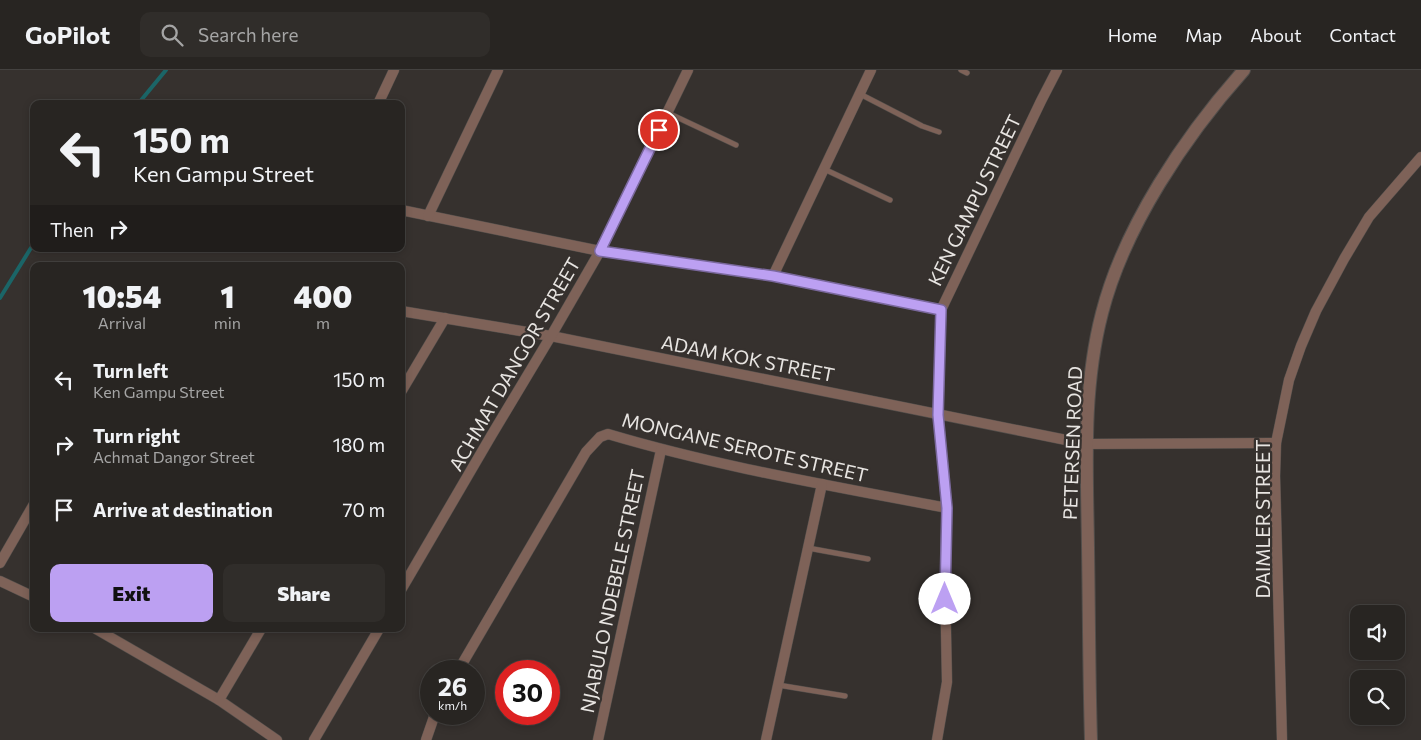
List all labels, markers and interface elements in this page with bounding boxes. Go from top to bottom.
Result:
search box [140,12,490,57]
text: GoPilot [25,20,110,49]
icon: search [158,21,186,49]
text: Search here [198,23,299,46]
text: Home [1108,24,1157,46]
text: Map [1185,24,1222,46]
text: About [1250,24,1302,46]
text: Contact [1330,24,1396,46]
pin [638,109,680,151]
street label: KEN GAMPU STREET [923,111,1025,289]
icon: arrive [645,116,673,144]
text: 150 m [133,117,230,160]
icon: left [50,120,115,185]
text: Ken Gampu Street [133,160,314,187]
icon: right [104,215,132,243]
text: Then [50,218,94,241]
street label: ACHMAT DANGOR STREET [443,253,585,475]
text: 10:54 [82,277,161,314]
text: 1 [220,277,234,314]
text: 400 [294,277,352,314]
text: Arrival [98,313,146,332]
text: min [214,313,241,332]
text: m [316,313,330,332]
street label: ADAM KOK STREET [659,330,837,386]
text: Turn left [93,359,168,382]
icon: left [50,366,78,394]
street label: PETERSEN ROAD [1058,366,1086,520]
text: 150 m [333,368,385,391]
text: Ken Gampu Street [93,382,225,401]
street label: MONGANE SEROTE STREET [620,408,870,486]
text: Turn right [93,424,180,447]
icon: right [50,431,78,459]
text: 180 m [333,433,385,456]
street label: DAIMLER STREET [1251,439,1274,599]
text: Achmat Dangor Street [93,447,255,466]
street label: NJABULO NDEBELE STREET [575,467,649,715]
icon: arrive [50,496,78,524]
text: Arrive at destination [93,498,273,521]
text: 70 m [342,498,385,521]
button: Exit [50,564,213,622]
button: Share [223,564,385,622]
position arrow [918,572,970,624]
map controls [1350,605,1405,725]
button: sound [1350,605,1405,660]
speed limit sign: 30 [495,660,560,725]
button: search [1350,670,1405,725]
text: 26 [438,671,467,701]
text: km/h [438,698,467,712]

